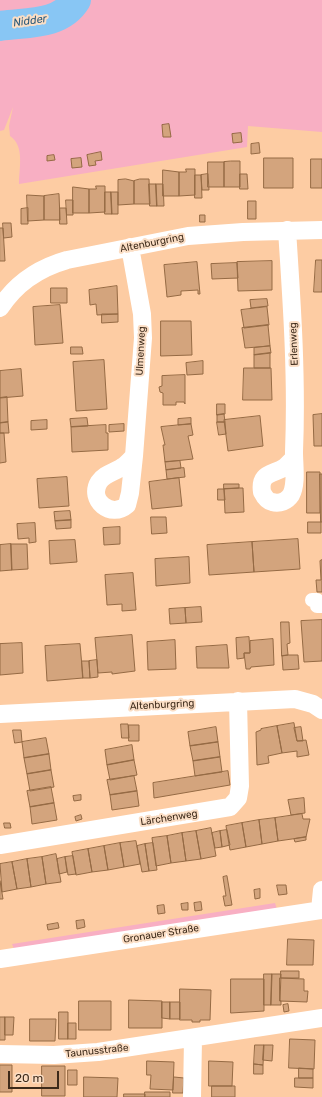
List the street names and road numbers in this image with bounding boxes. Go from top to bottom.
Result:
street label: Altenburgring [119,231,185,255]
street label: Erlenweg [287,322,301,366]
street label: Ulmenweg [134,326,148,376]
street label: Altenburgring [129,697,195,713]
street label: Lärchenweg [140,808,198,828]
street label: Gronauer Straße [122,922,200,946]
street label: Taunusstraße [65,1042,129,1060]

